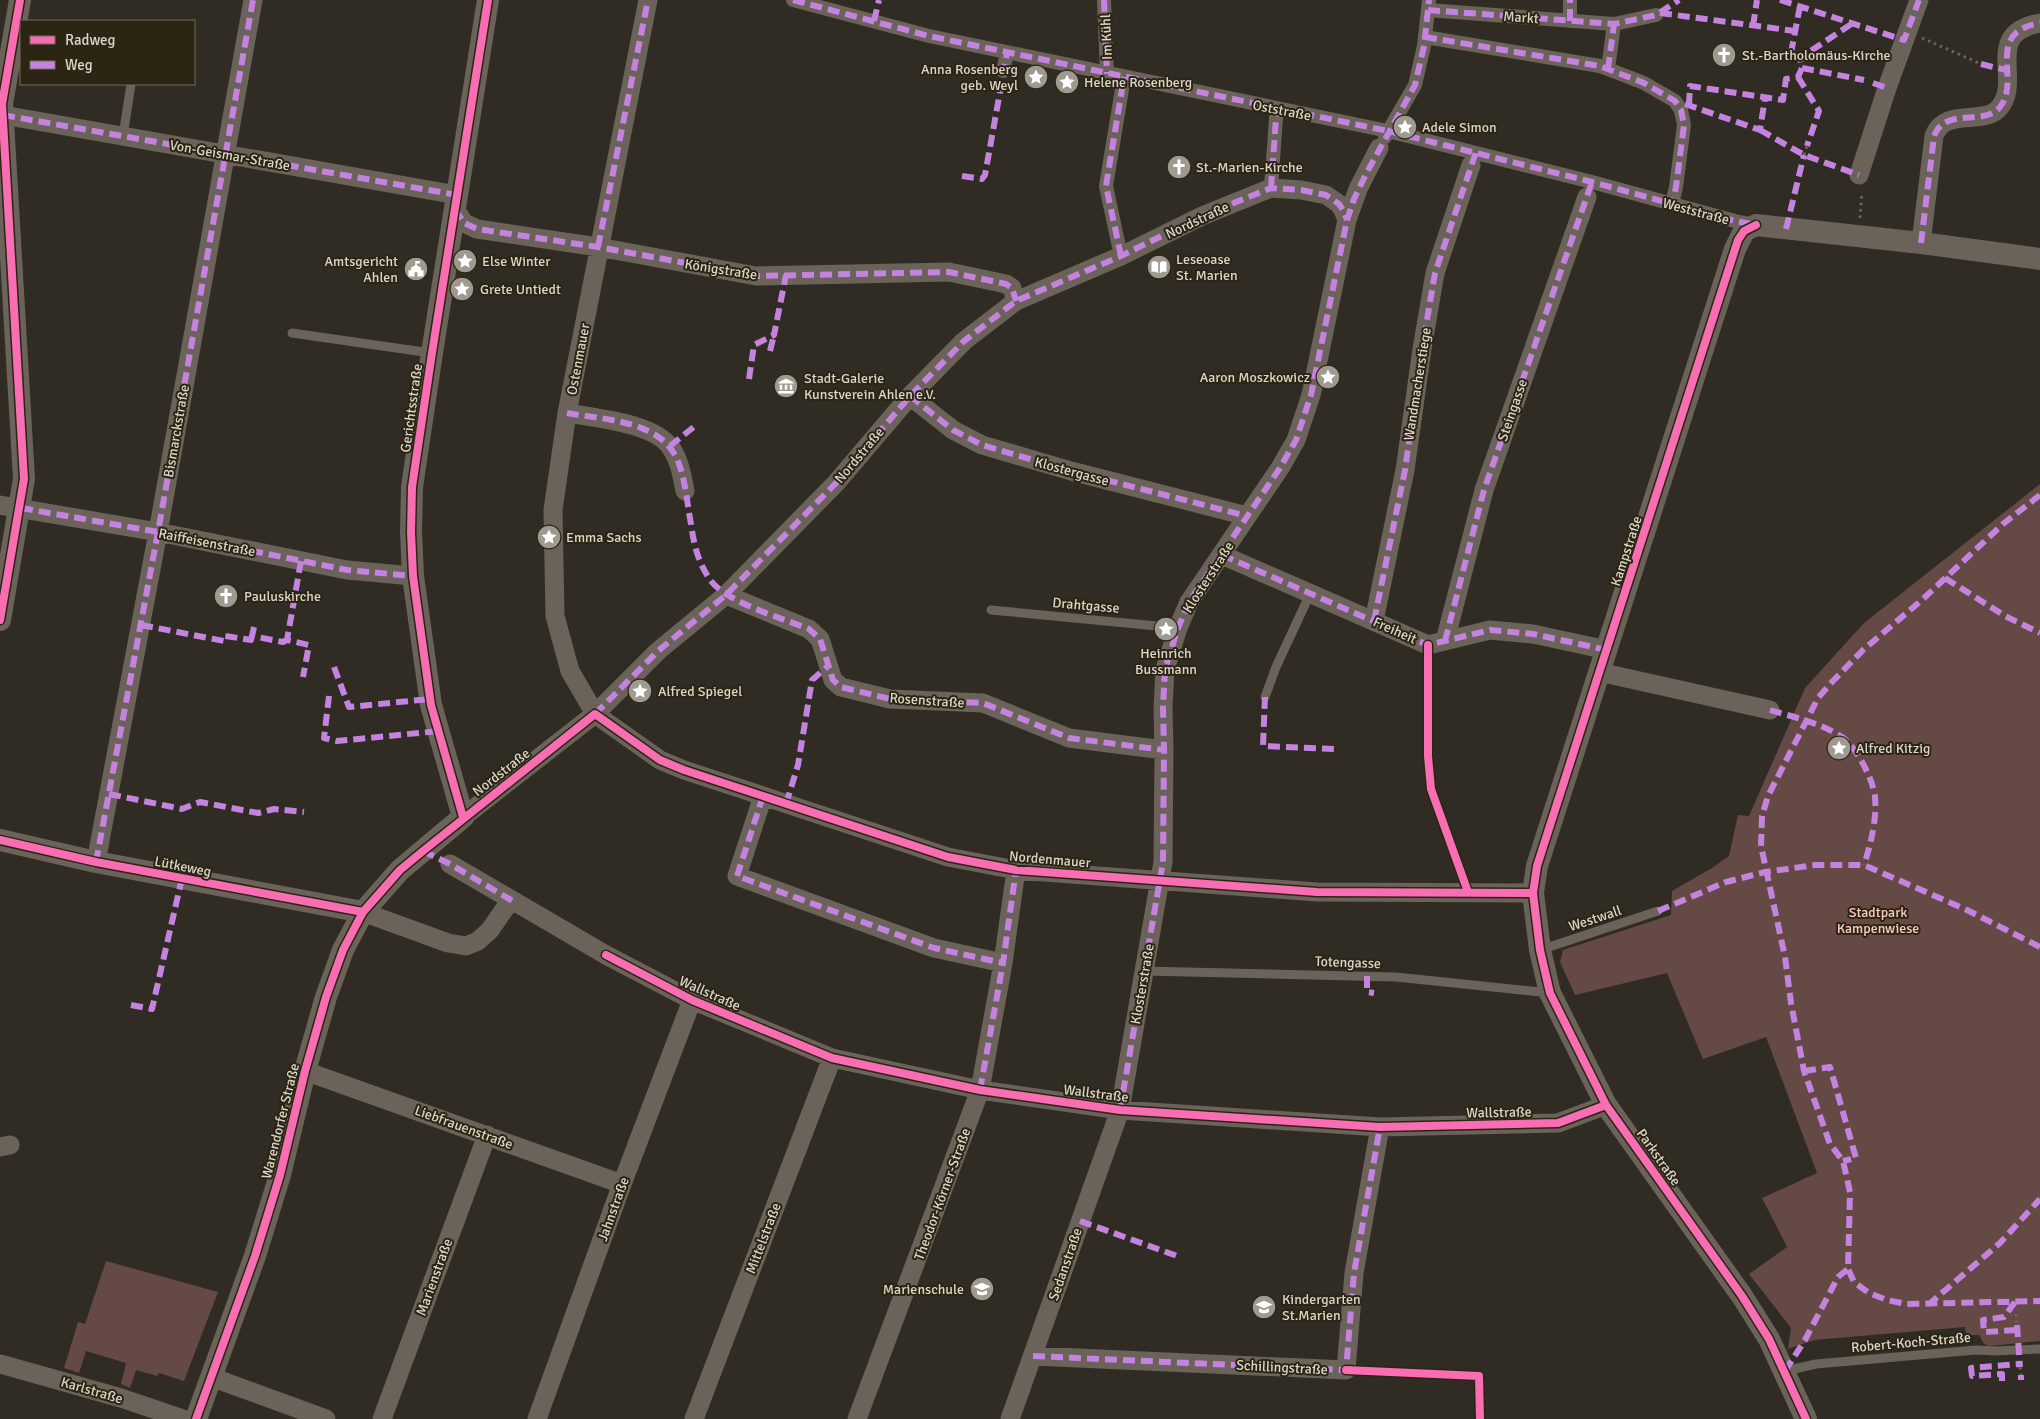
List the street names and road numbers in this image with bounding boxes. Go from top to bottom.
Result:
street label: Markt [1503,8,1539,27]
street label: Im Kühl [1097,14,1116,60]
street label: Oststraße [1251,96,1313,124]
street label: Von-Geismar-Straße [168,137,291,174]
street label: Weststraße [1661,194,1731,229]
street label: Nordstraße [1163,198,1232,243]
street label: Königstraße [683,255,758,284]
street label: Ostenmauer [563,321,594,396]
street label: Wandmacherstiege [1400,326,1435,442]
street label: Gerichtsstraße [397,363,426,454]
street label: Steingasse [1494,377,1531,444]
street label: Bismarckstraße [160,383,193,479]
street label: Nordstraße [831,424,888,487]
street label: Klostergasse [1033,453,1111,490]
street label: Kampstraße [1607,514,1646,588]
street label: Raiffeisenstraße [157,525,257,560]
street label: Klosterstraße [1179,538,1238,616]
street label: Drahtgasse [1052,594,1120,617]
street label: Freiheit [1370,613,1419,648]
street label: Rosenstraße [889,689,965,712]
street label: Nordstraße [469,745,533,800]
street label: Nordenmauer [1008,847,1092,872]
street label: Lütkeweg [153,853,213,880]
street label: Westwall [1567,902,1624,935]
street label: Klosterstraße [1127,942,1158,1026]
street label: Totengasse [1315,953,1381,972]
street label: Wallstraße [676,972,743,1015]
street label: Warendorfer Straße [258,1061,303,1181]
street label: Wallstraße [1062,1081,1129,1106]
street label: Liebfrauenstraße [412,1102,515,1153]
street label: Wallstraße [1466,1103,1532,1122]
street label: Parkstraße [1633,1125,1684,1189]
street label: Theodor-Körner-Straße [911,1126,974,1263]
street label: Jahnstraße [594,1175,633,1244]
street label: Mittelstraße [742,1200,785,1276]
street label: Sedanstraße [1045,1226,1086,1303]
street label: Marienstraße [413,1236,456,1318]
street label: Robert-Koch-Straße [1850,1329,1972,1356]
street label: Schillingstraße [1236,1357,1328,1378]
street label: Karlstraße [59,1374,125,1407]

